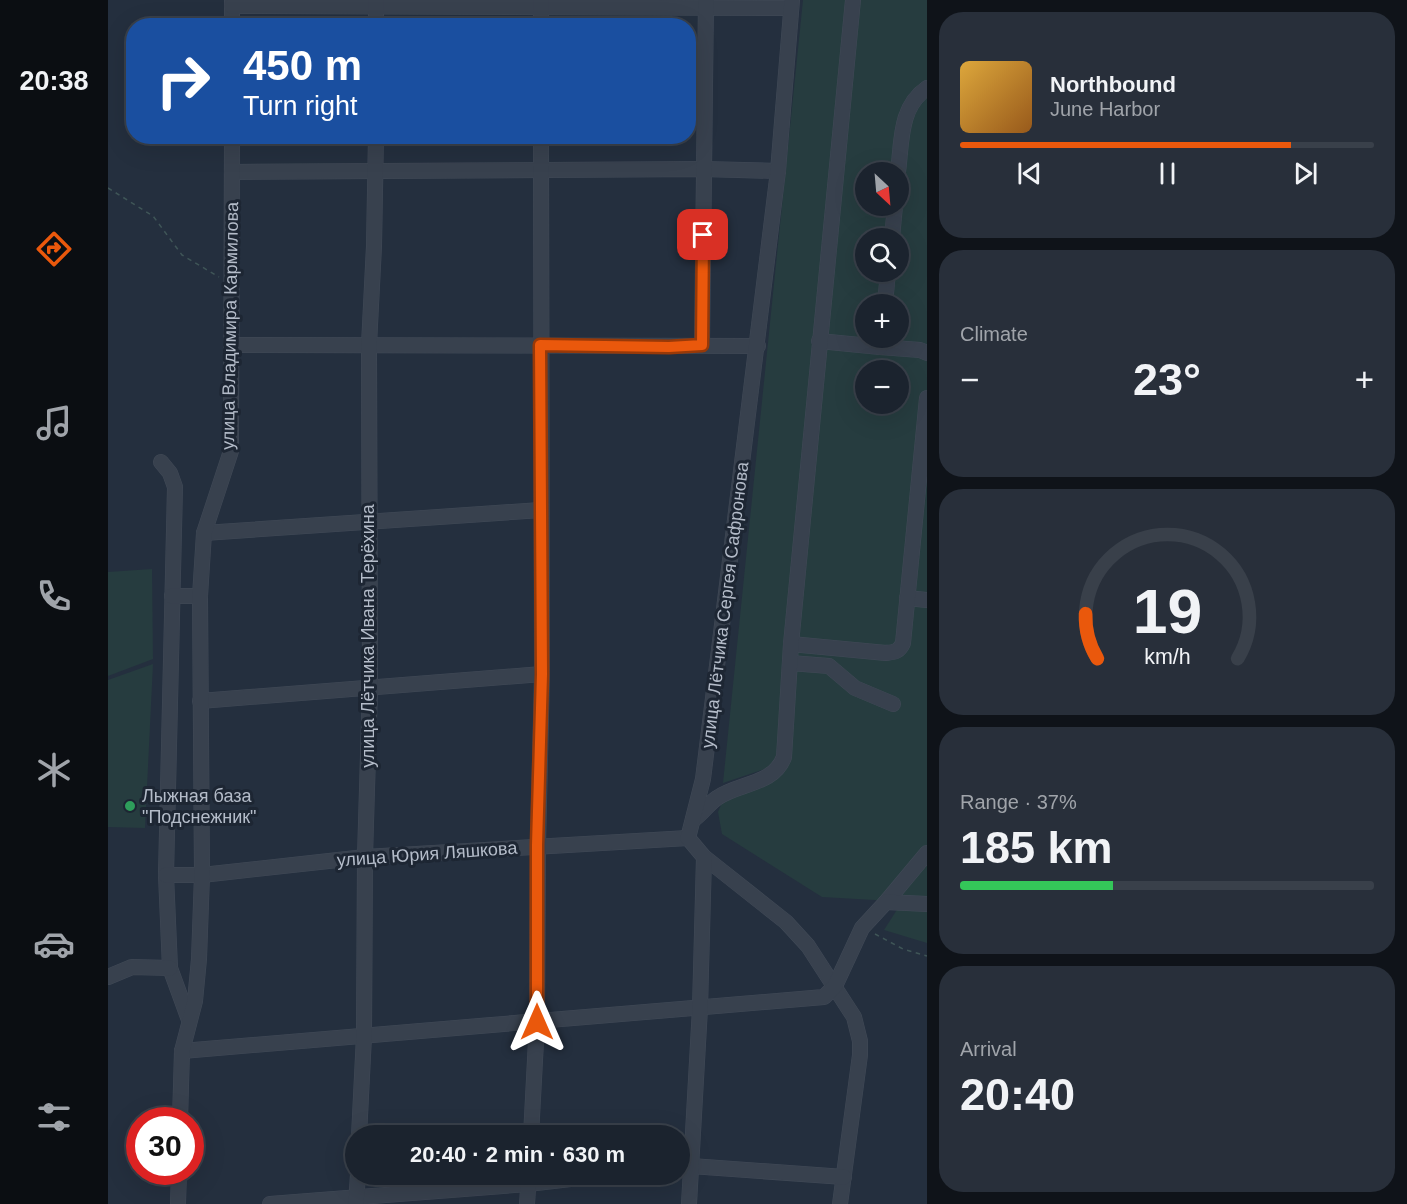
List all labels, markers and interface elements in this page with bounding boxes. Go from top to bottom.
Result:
icon: right [144,42,222,120]
text: 450 m [243,42,362,89]
text: 20:38 [19,66,89,96]
text: Northbound [1050,72,1176,97]
text: Turn right [243,91,358,121]
text: June Harbor [1050,98,1160,120]
icon: previous [1013,157,1046,190]
icon: pause [1151,157,1184,190]
icon: next [1289,157,1322,190]
north arrow [855,162,909,216]
map controls [855,162,909,414]
street label: улица Владимира Кармилова [218,201,242,450]
pin [677,209,728,260]
icon: arrive [686,218,719,251]
icon: directions [33,228,75,270]
button: search [855,228,909,282]
button: + [855,294,909,348]
text: Climate [960,323,1028,345]
text: 23° [1133,354,1201,405]
button: − [855,360,909,414]
text: − [960,361,979,398]
text: + [1355,361,1374,398]
icon: music [33,402,75,444]
street label: улица Лётчика Сергея Сафронова [697,460,753,749]
street label: улица Лётчика Ивана Терёхина [358,503,378,768]
icon: phone [33,575,75,617]
text: 19 [1132,577,1202,646]
text: km/h [1144,645,1190,669]
icon: climate [33,749,75,791]
place label: Лыжная база "Подснежник" [142,786,257,827]
text: Range · 37% [960,791,1077,813]
marker: Лыжная база "Подснежник" [123,799,137,813]
text: 185 km [960,822,1113,873]
street label: улица Юрия Ляшкова [336,838,519,870]
icon: car [33,923,75,965]
position arrow [505,990,569,1054]
text: Arrival [960,1038,1017,1060]
text: 20:40 [960,1069,1075,1120]
icon: filters [33,1096,75,1138]
speed limit sign: 30 [126,1107,204,1185]
text: 20:40 · 2 min · 630 m [410,1142,625,1167]

